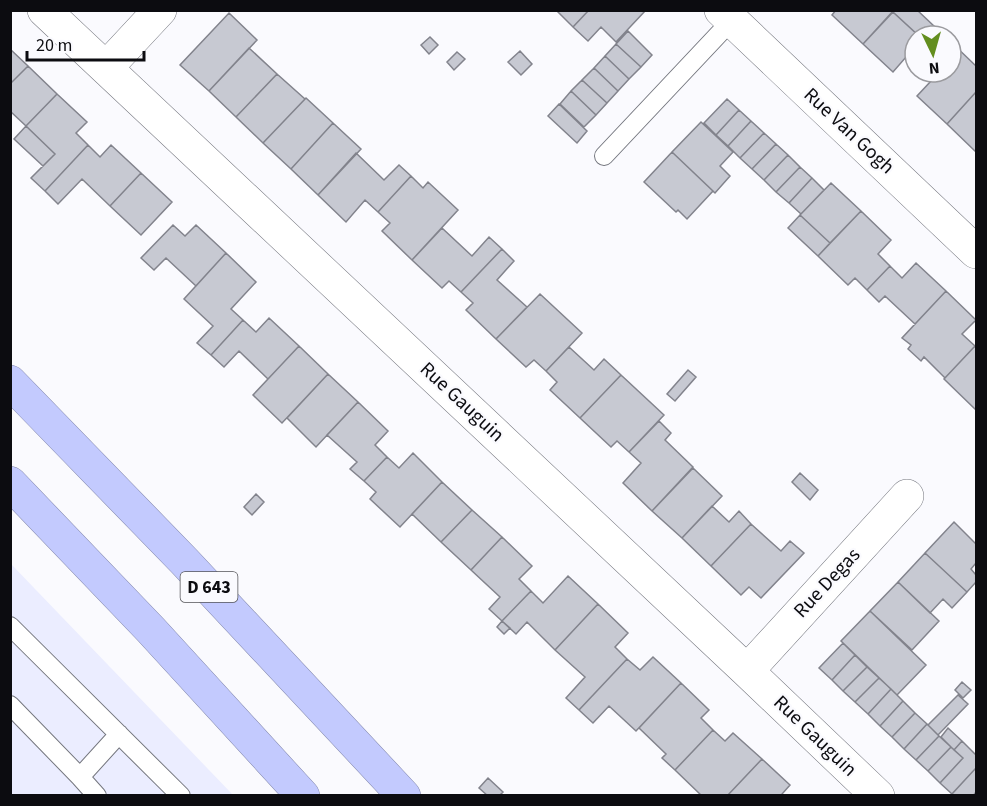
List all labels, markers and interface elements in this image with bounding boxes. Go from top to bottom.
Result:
scale bar [27,24,144,62]
north arrow [903,24,963,84]
text: 20 m [36,33,72,58]
text: N [928,57,940,79]
street label: Rue Van Gogh [797,81,901,181]
street label: Rue Gauguin [414,356,510,448]
street label: Rue Degas [787,542,867,624]
road number: D 643 [180,572,238,602]
street label: Rue Gauguin [767,689,863,783]

